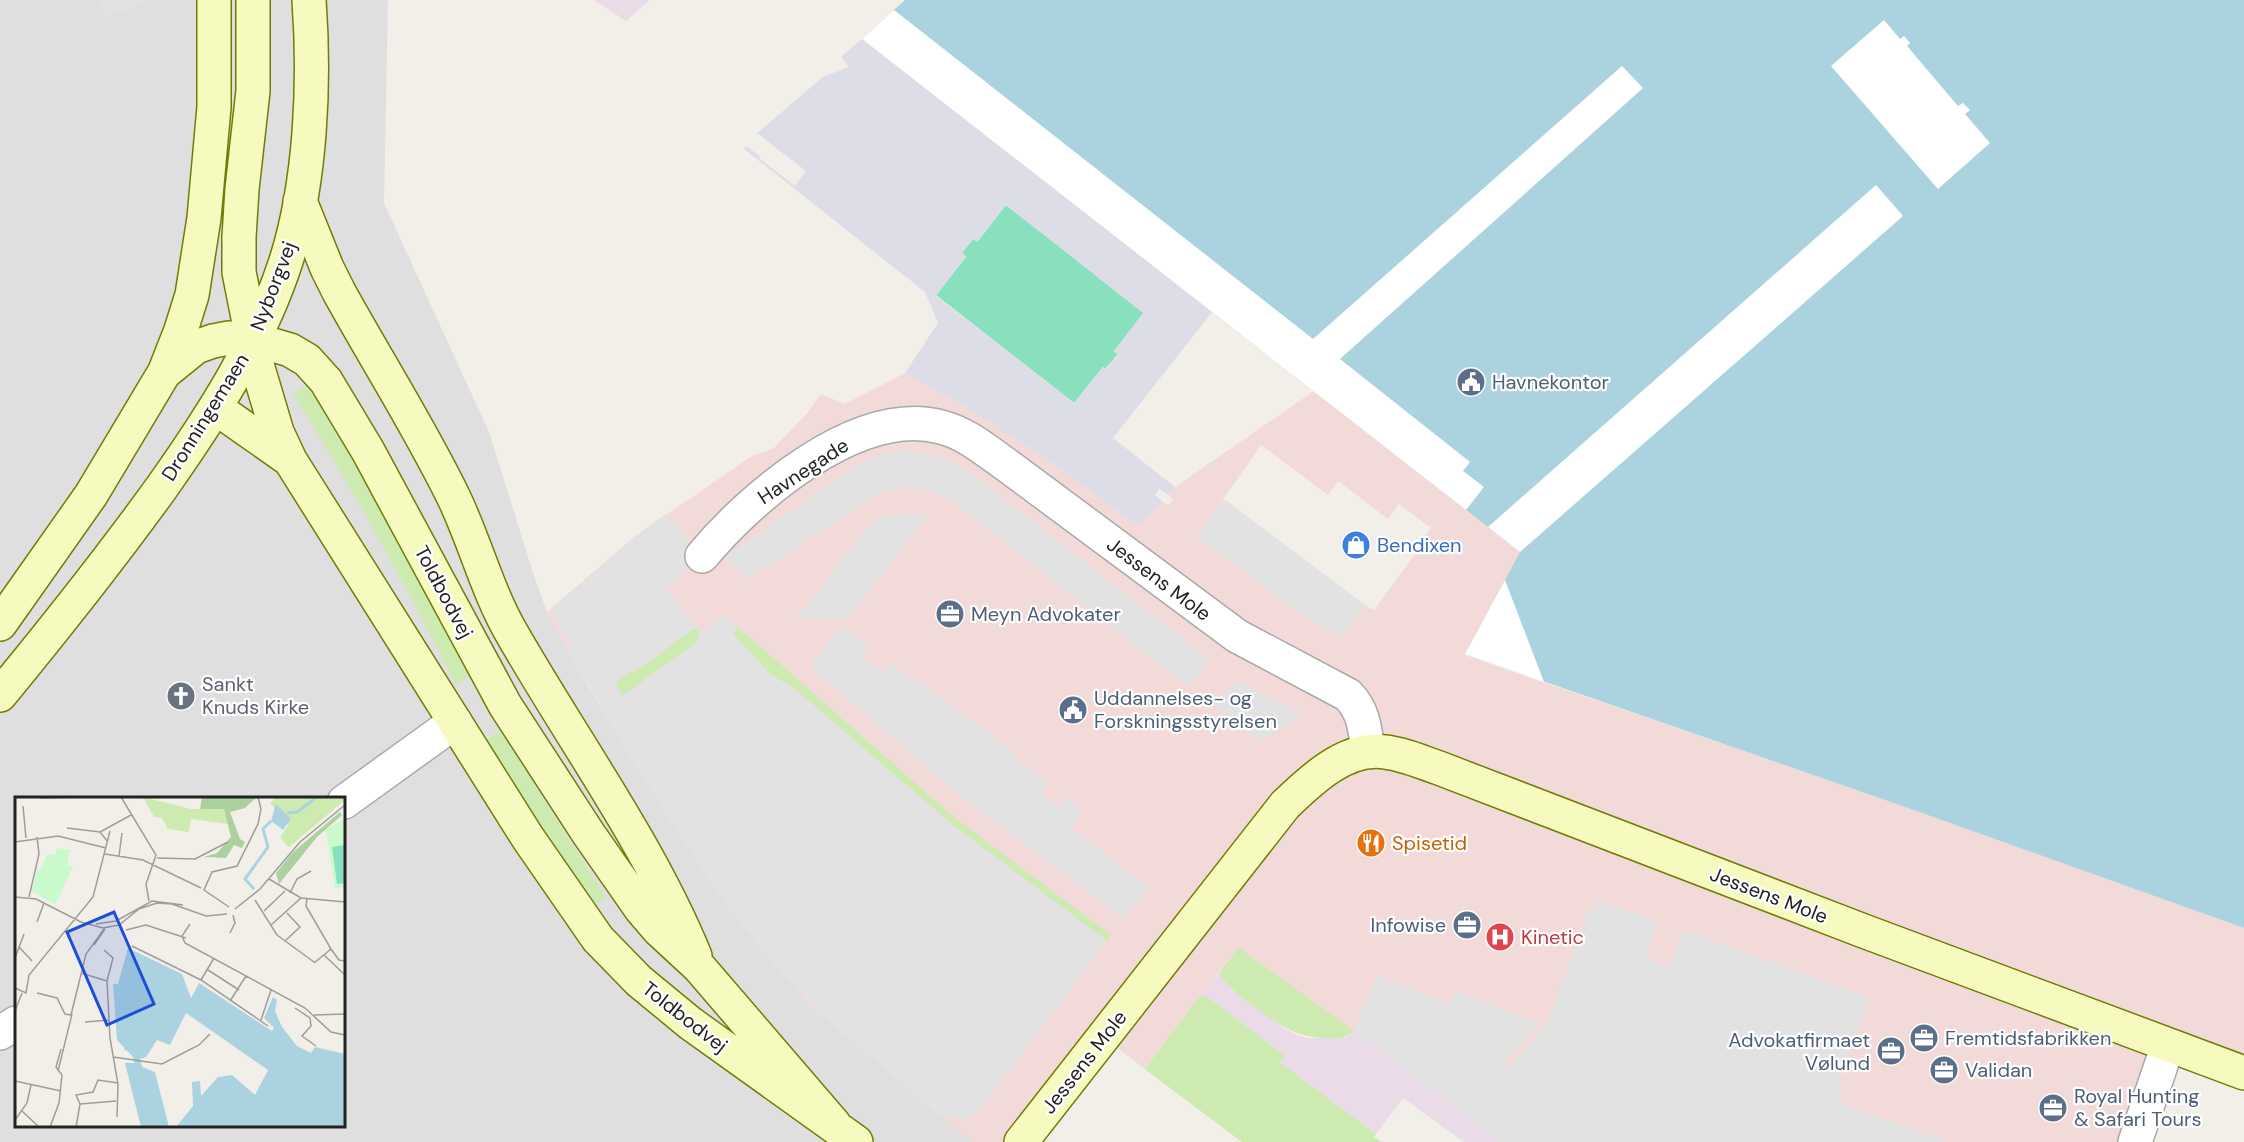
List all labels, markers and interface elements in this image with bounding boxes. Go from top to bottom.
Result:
street label: Nyborgvej [244,237,302,335]
street label: Dronningemaen [155,348,255,486]
public building icon: Havnekontor [1455,366,1487,398]
place label: Havnekontor [1492,369,1609,395]
street label: Havnegade [753,432,853,510]
shop icon: Bendixen [1340,529,1372,561]
street label: Jessens Mole [1102,531,1216,627]
place label: Bendixen [1377,532,1462,558]
street label: Toldbodvej [409,541,479,643]
office icon: Meyn Advokater [934,598,966,630]
place label: Meyn Advokater [971,601,1121,627]
place label: Sankt Knuds Kirke [202,671,309,720]
church icon: Sankt Knuds Kirke [165,680,197,712]
place label: Uddannelses- og Forskningsstyrelsen [1094,685,1277,734]
public building icon: Uddannelses- og Forskningsstyrelsen [1057,694,1089,726]
inset map [15,797,345,1127]
restaurant icon: Spisetid [1355,827,1387,859]
place label: Spisetid [1392,830,1467,856]
street label: Jessens Mole [1706,861,1832,929]
office icon: Infowise [1451,909,1483,941]
place label: Infowise [1371,912,1446,938]
hospital icon: Kinetic [1484,921,1516,953]
place label: Kinetic [1521,924,1584,950]
street label: Toldbodvej [637,976,733,1058]
street label: Jessens Mole [1036,1005,1132,1119]
office icon: Fremtidsfabrikken [1908,1022,1940,1054]
place label: Fremtidsfabrikken [1945,1025,2111,1051]
place label: Advokatfirmaet Vølund [1728,1027,1870,1076]
office icon: Advokatfirmaet Vølund [1875,1035,1907,1067]
office icon: Validan [1928,1054,1960,1086]
place label: Validan [1965,1057,2032,1083]
place label: Royal Hunting & Safari Tours [2074,1083,2201,1132]
office icon: Royal Hunting & Safari Tours [2037,1092,2069,1124]

